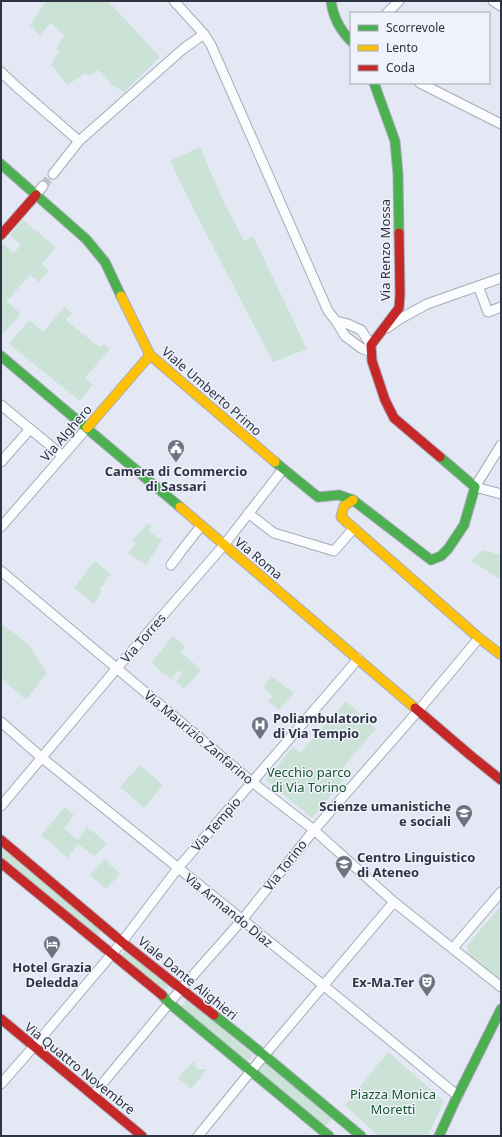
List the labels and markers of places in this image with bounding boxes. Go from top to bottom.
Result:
public building icon: Camera di Commercio di Sassari [166,438,186,463]
place label: Camera di Commercio di Sassari [105,462,247,495]
place label: Poliambulatorio di Via Tempio [273,709,377,742]
hospital icon: Poliambulatorio di Via Tempio [250,715,270,740]
place label: Scienze umanistiche e sociali [319,797,451,830]
school or university icon: Scienze umanistiche e sociali [454,803,474,828]
place label: Centro Linguistico di Ateneo [357,848,475,881]
school or university icon: Centro Linguistico di Ateneo [334,854,354,879]
hotel icon: Hotel Grazia Deledda [42,934,62,959]
place label: Hotel Grazia Deledda [12,958,92,991]
theatre icon: Ex-Ma.Ter [417,972,437,997]
place label: Ex-Ma.Ter [352,973,414,991]

